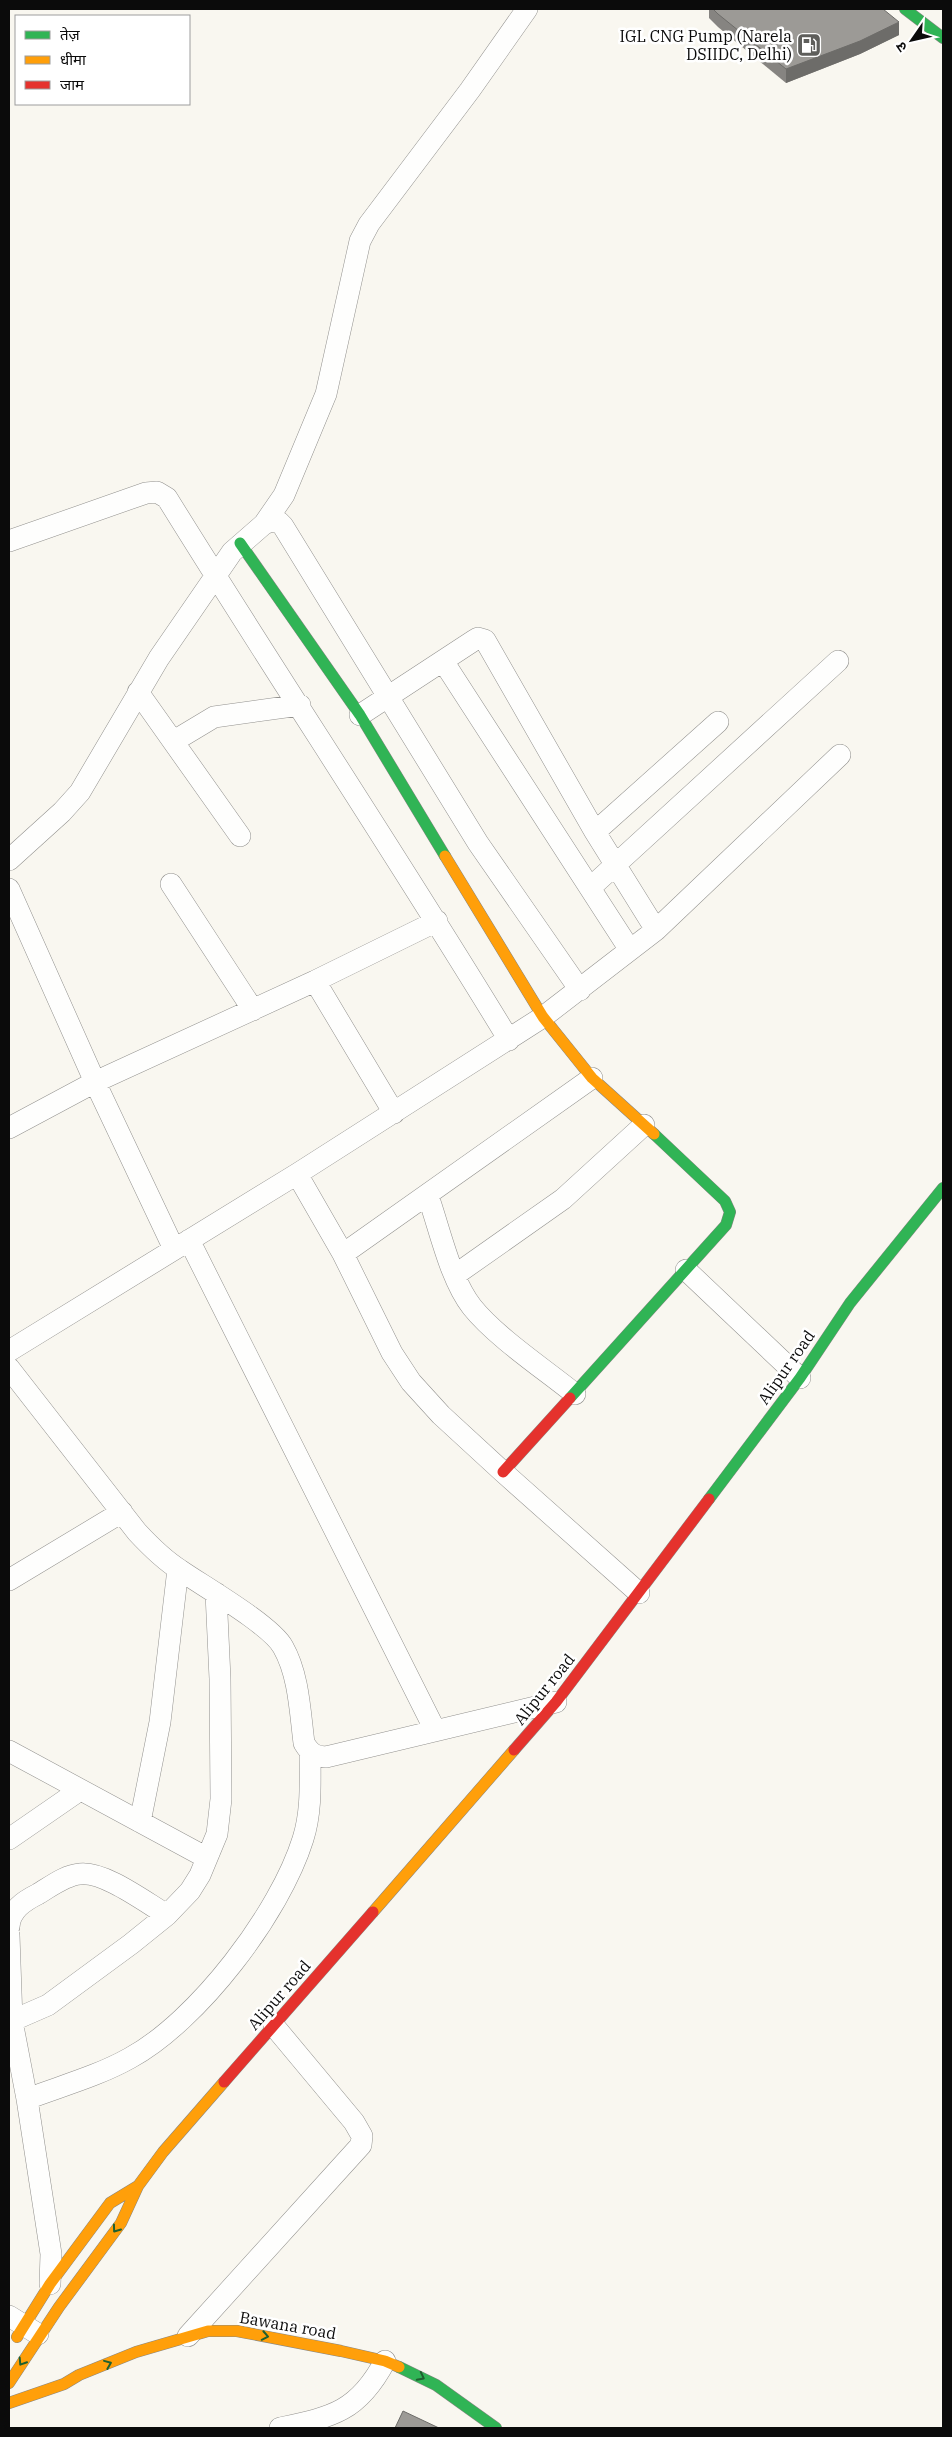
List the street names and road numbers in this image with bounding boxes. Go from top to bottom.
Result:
street label: Alipur road [753,1326,819,1408]
street label: Alipur road [509,1649,579,1729]
street label: Alipur road [243,1956,315,2034]
street label: Bawana road [238,2307,338,2343]

